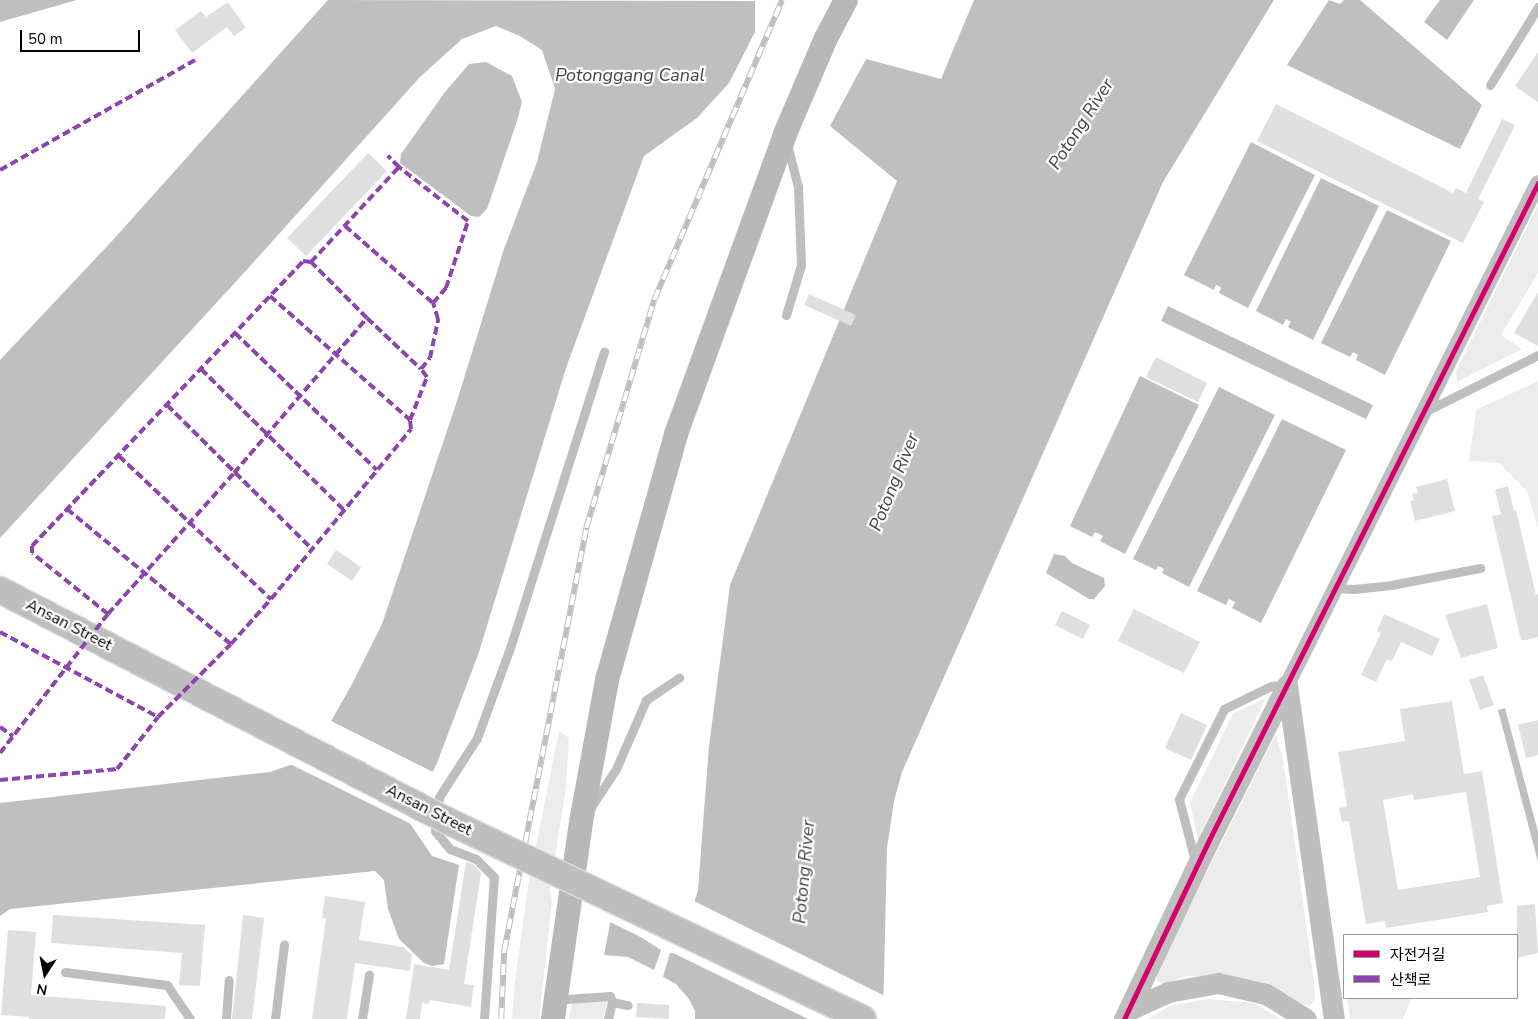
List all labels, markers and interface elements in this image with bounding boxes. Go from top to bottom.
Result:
scale bar [22,20,142,52]
text: 50 m [28,29,63,49]
water label: Potonggang Canal [555,64,705,86]
water label: Potong River [1044,75,1118,173]
water label: Potong River [865,430,923,534]
street label: Ansan Street [23,595,115,655]
street label: Ansan Street [383,780,475,840]
water label: Potong River [789,819,819,925]
legend [1343,934,1518,999]
text: 자전거길 [1390,945,1445,965]
north arrow [20,949,70,999]
text: 산책로 [1390,970,1431,990]
text: N [35,979,49,1000]

